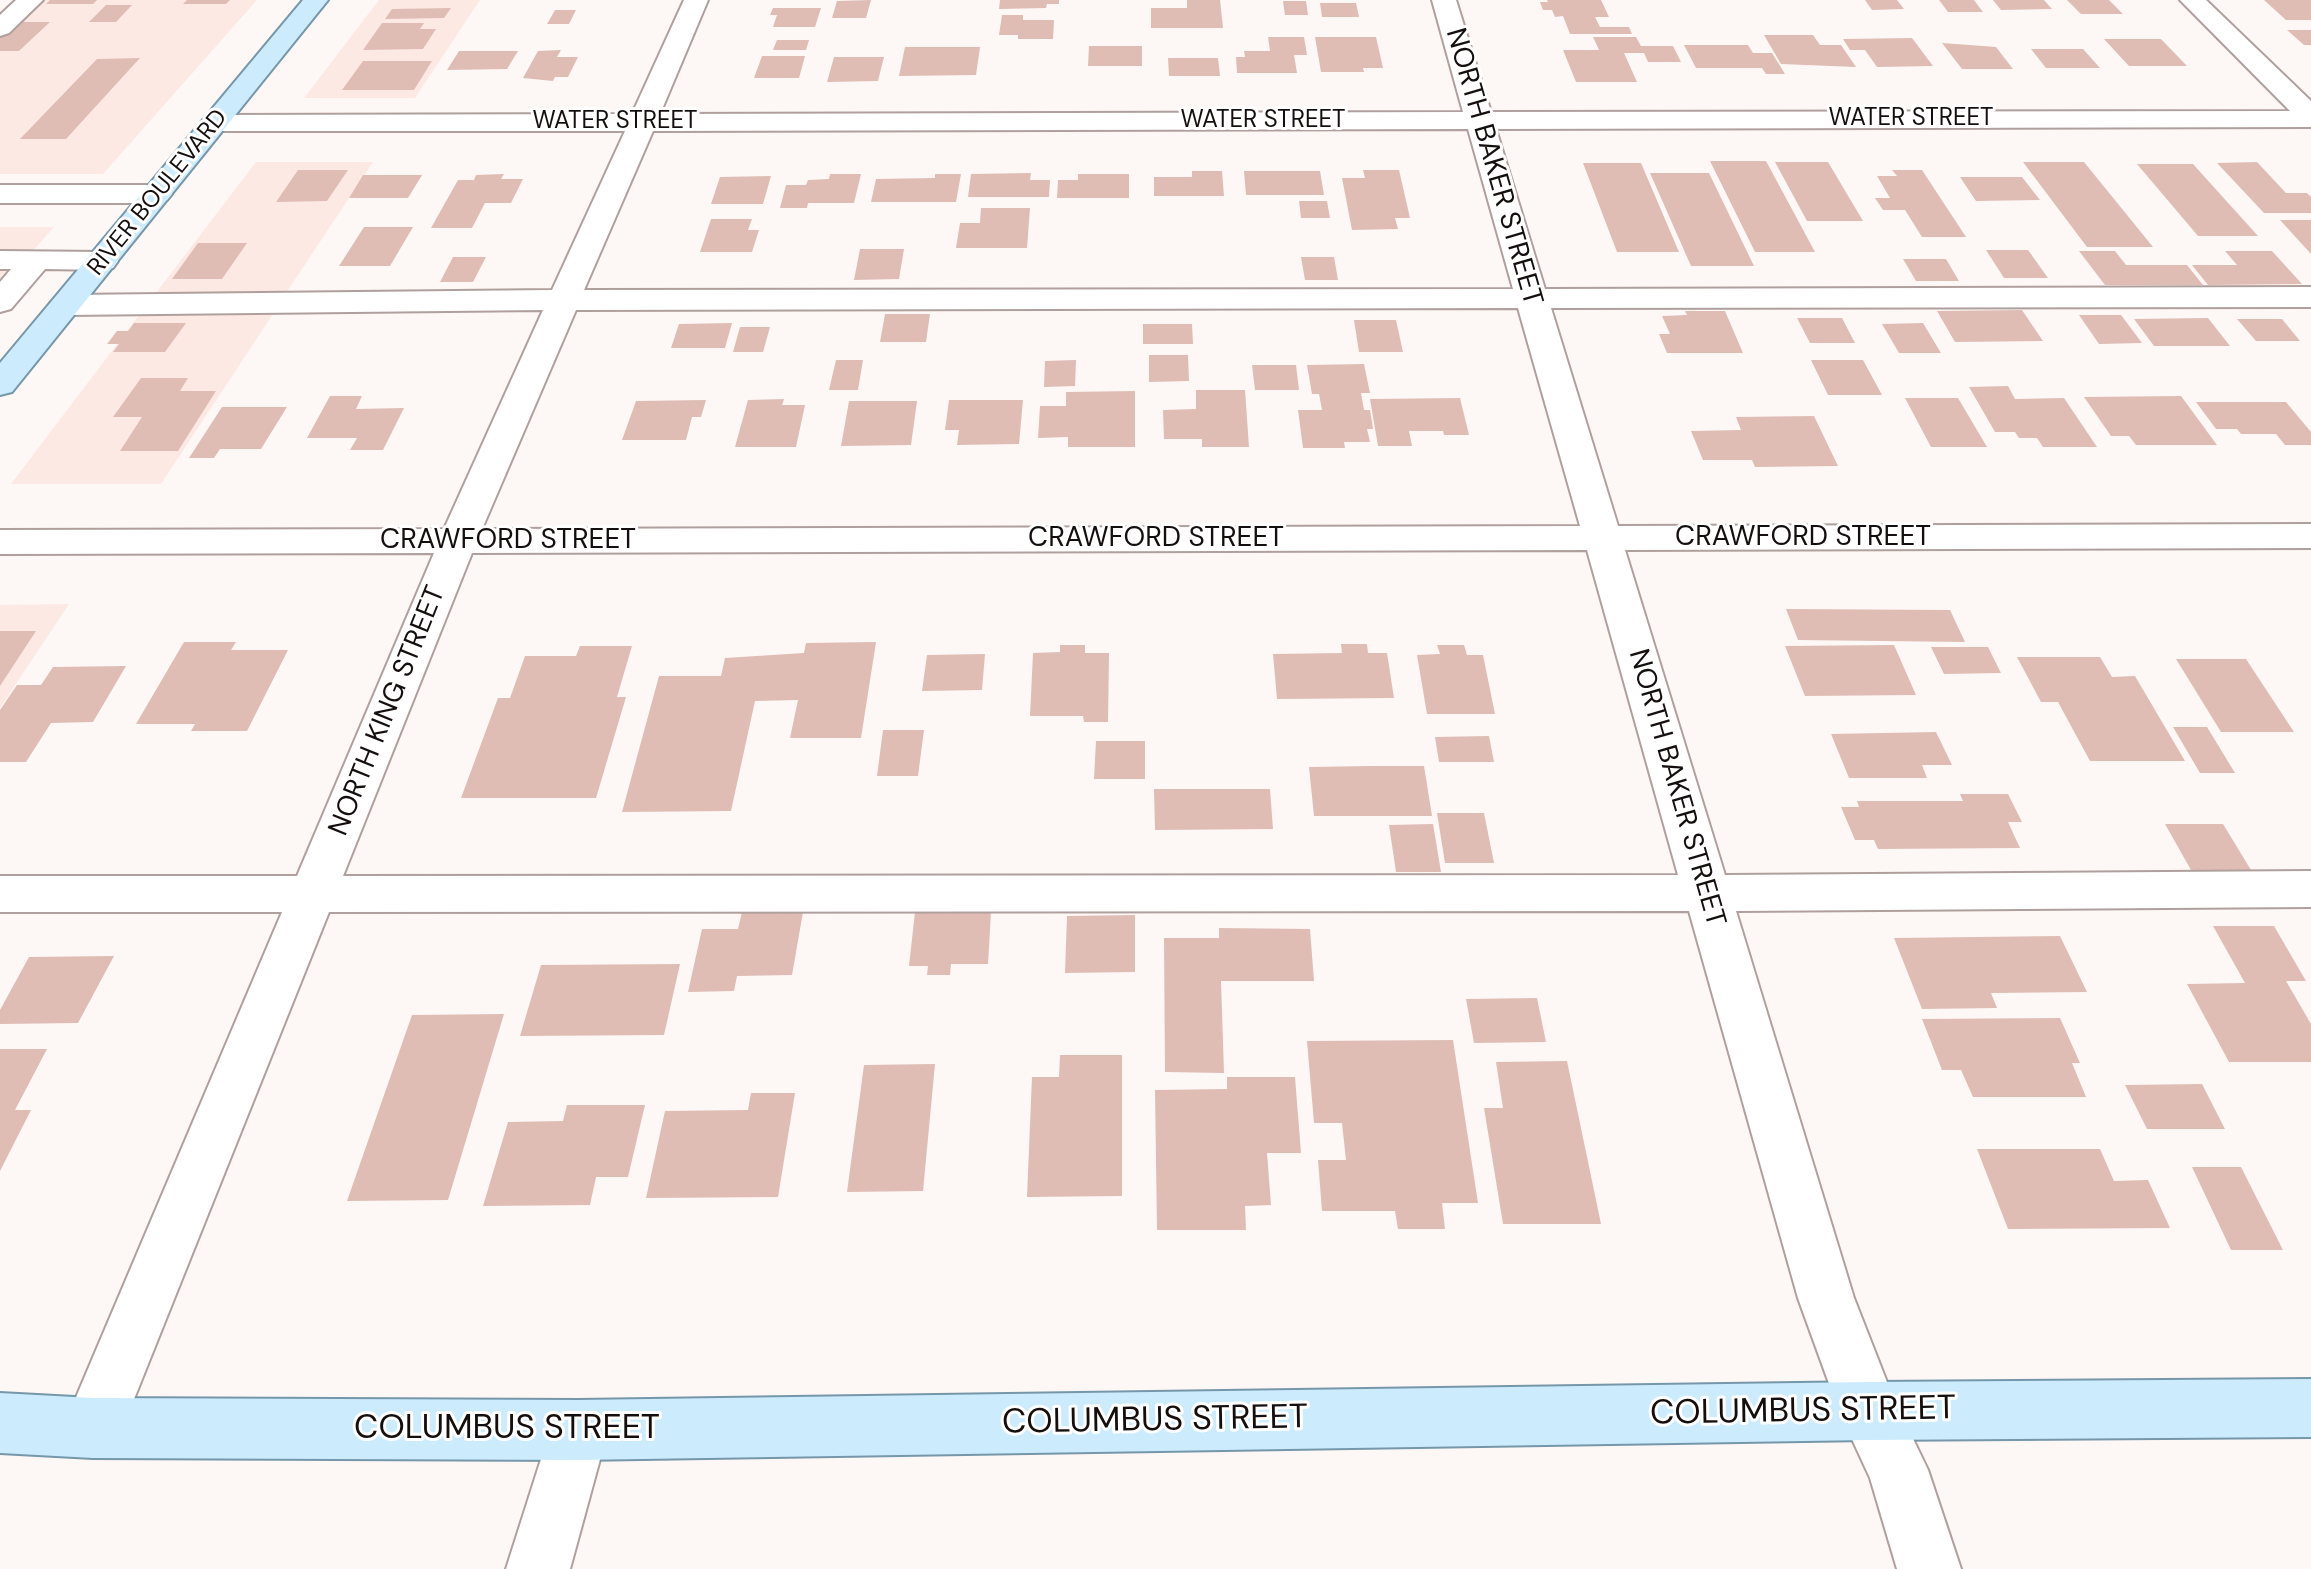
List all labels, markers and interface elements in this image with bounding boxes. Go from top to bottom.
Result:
street label: NORTH BAKER STREET [1437,25,1549,309]
street label: RIVER BOULEVARD [82,104,234,282]
street label: WATER STREET [1828,105,1994,133]
street label: WATER STREET [1180,107,1346,135]
street label: WATER STREET [532,108,698,136]
street label: CRAWFORD STREET [1675,521,1931,555]
street label: CRAWFORD STREET [1028,522,1284,556]
street label: CRAWFORD STREET [380,524,636,558]
street label: NORTH KING STREET [323,581,453,841]
street label: NORTH BAKER STREET [1620,646,1732,930]
street label: COLUMBUS STREET [1650,1389,1956,1435]
street label: COLUMBUS STREET [1002,1398,1308,1444]
street label: COLUMBUS STREET [354,1409,660,1449]

